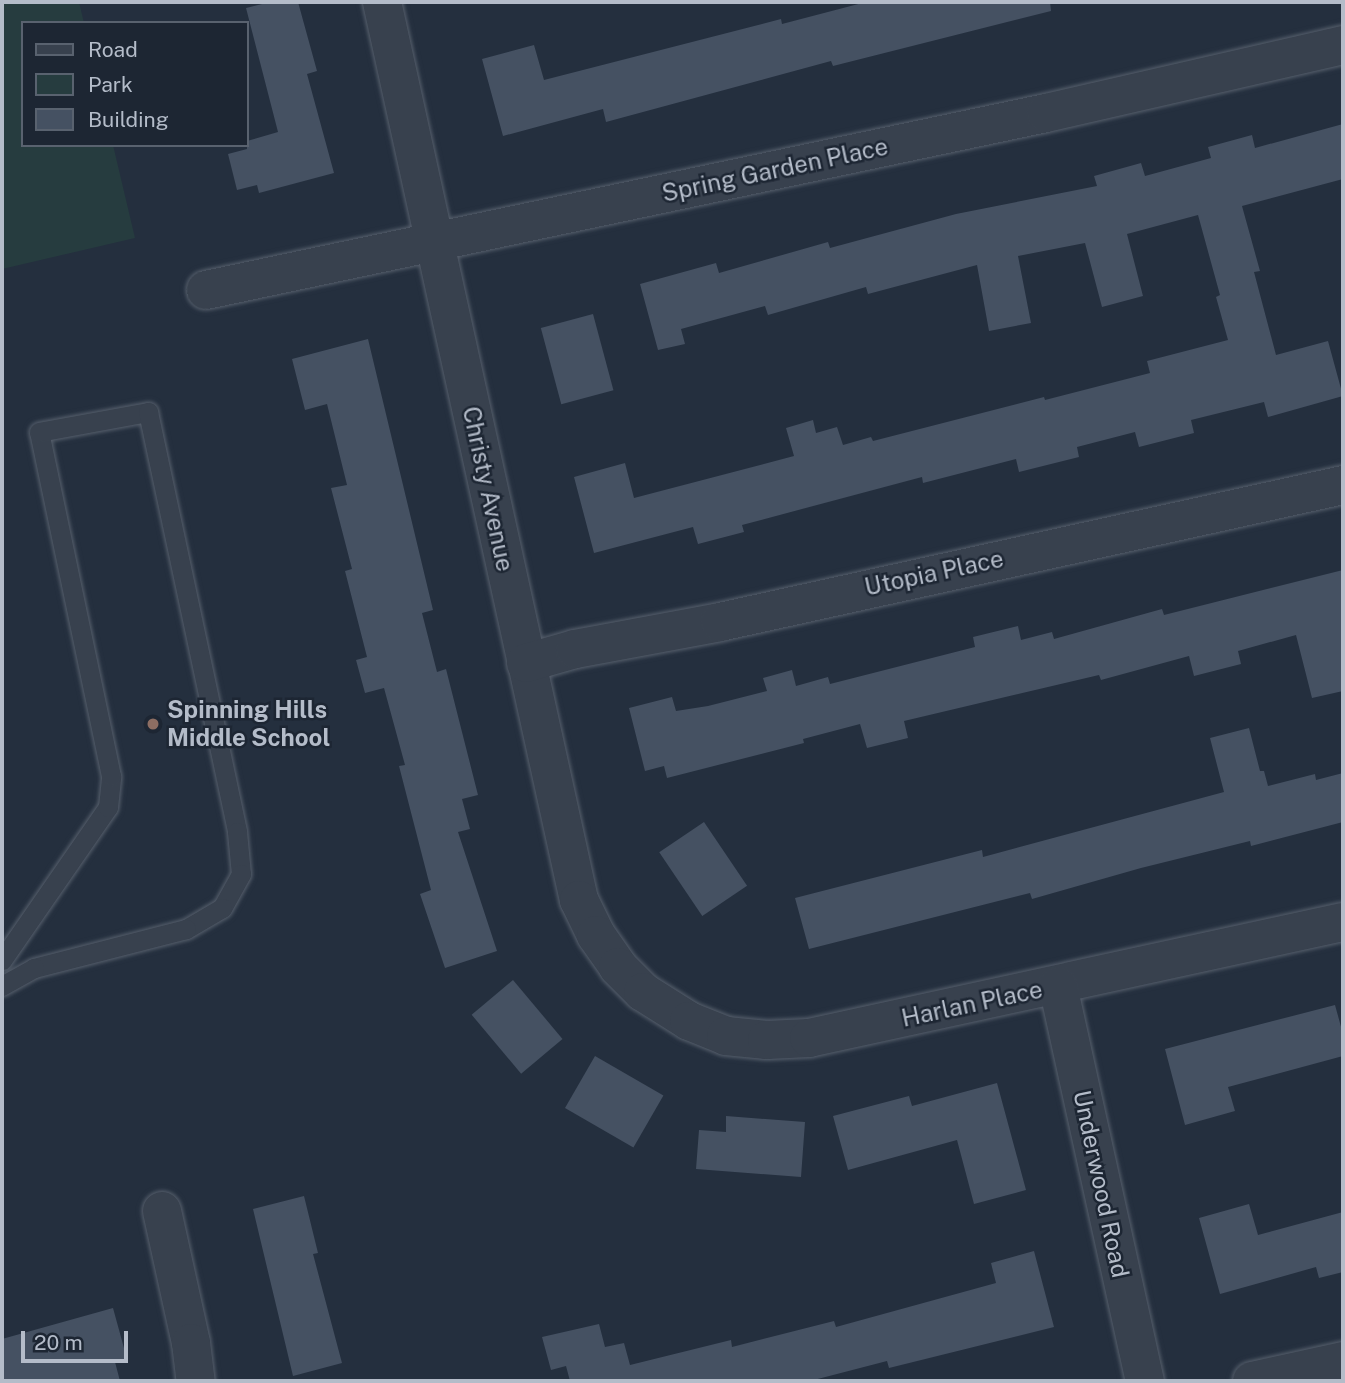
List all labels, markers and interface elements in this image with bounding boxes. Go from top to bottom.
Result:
legend [21,21,248,147]
text: Road [88,37,138,62]
text: Park [88,72,133,97]
text: Building [88,107,169,132]
street label: Spring Garden Place [659,132,891,208]
street label: Christy Avenue [456,404,520,574]
street label: Utopia Place [862,544,1006,602]
place label: Spinning Hills Middle School [167,696,330,752]
marker: Spinning Hills Middle School [145,716,161,732]
street label: Harlan Place [899,975,1045,1033]
street label: Underwood Road [1067,1088,1135,1280]
scale bar [24,1316,131,1360]
text: 20 m [34,1330,83,1355]

